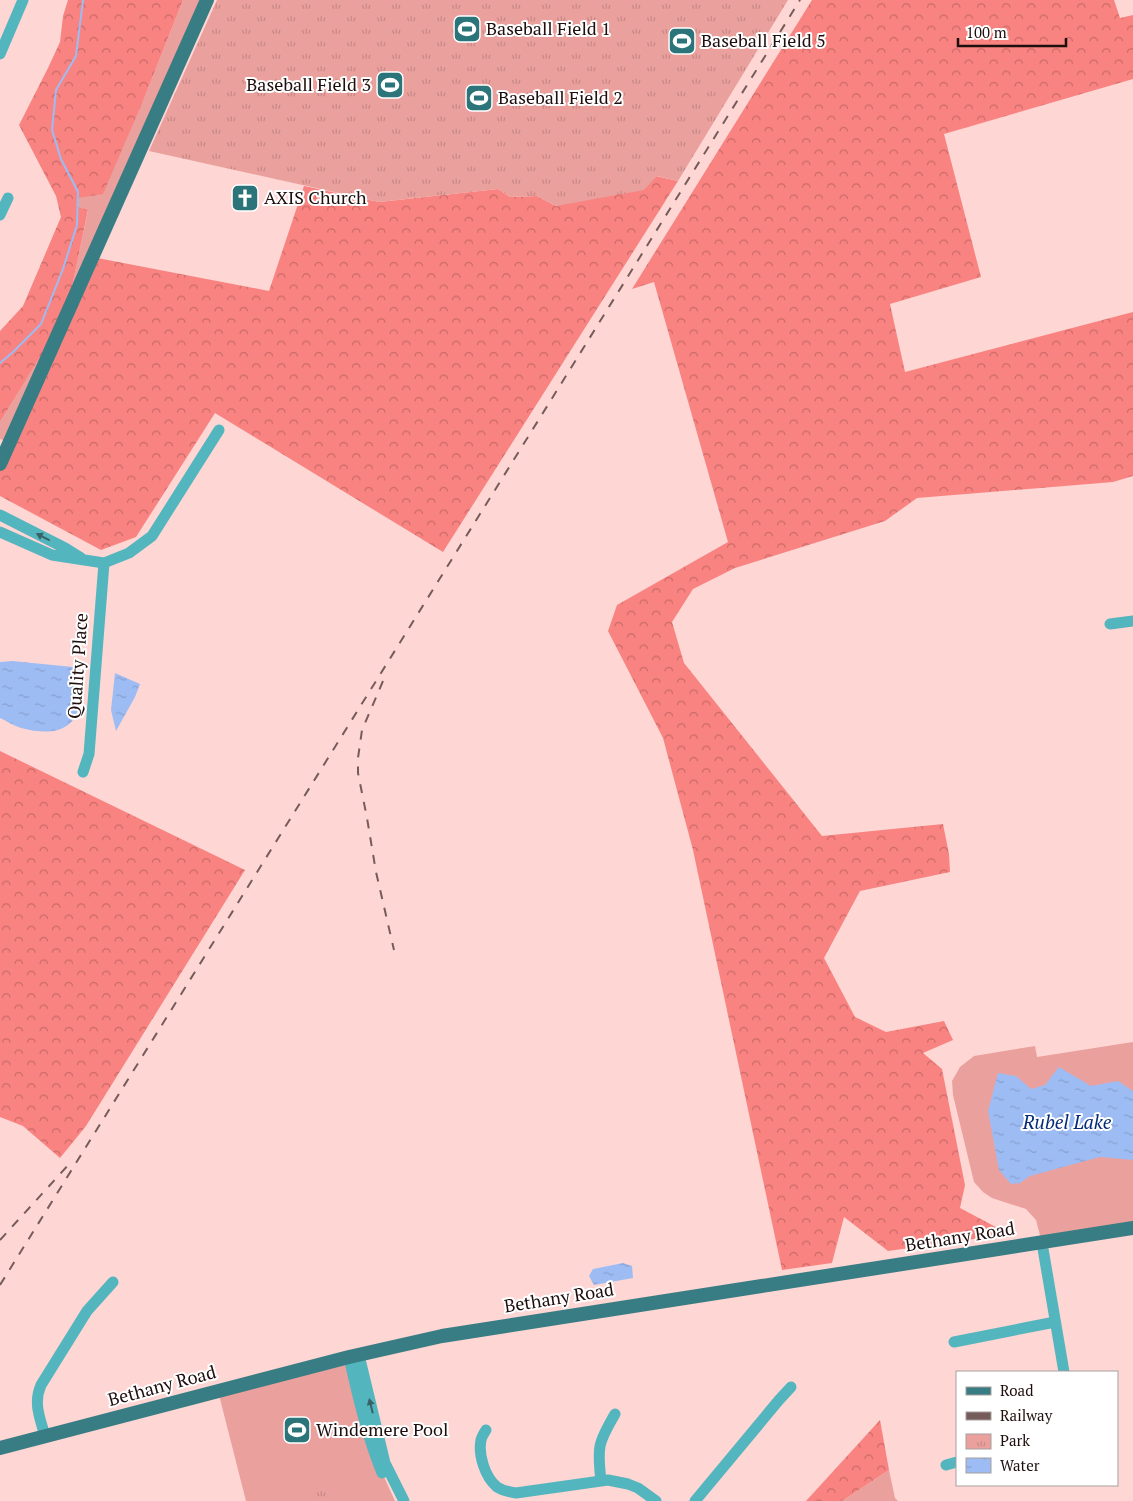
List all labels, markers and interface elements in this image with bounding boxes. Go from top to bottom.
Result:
sports icon: Baseball Field 1 [452,14,482,44]
scale bar [958,15,1066,47]
place label: Baseball Field 1 [486,16,611,40]
text: 100 m [966,22,1007,42]
sports icon: Baseball Field 5 [667,26,697,56]
place label: Baseball Field 5 [701,28,826,52]
sports icon: Baseball Field 3 [375,70,405,100]
place label: Baseball Field 3 [246,72,371,96]
sports icon: Baseball Field 2 [464,83,494,113]
place label: Baseball Field 2 [498,85,623,109]
church icon: AXIS Church [230,183,260,213]
place label: AXIS Church [264,185,367,209]
one-way arrow [36,533,50,541]
street label: Quality Place [61,612,93,720]
water label: Rubel Lake [1022,1109,1112,1134]
street label: Bethany Road [903,1215,1016,1257]
street label: Bethany Road [502,1276,615,1318]
street label: Bethany Road [105,1359,218,1411]
legend [956,1371,1118,1486]
text: Road [1000,1380,1033,1400]
one-way arrow [367,1398,375,1413]
text: Railway [1000,1405,1053,1425]
sports icon: Windemere Pool [282,1415,312,1445]
place label: Windemere Pool [316,1417,448,1441]
text: Park [1000,1430,1030,1450]
text: Water [1000,1455,1040,1475]

